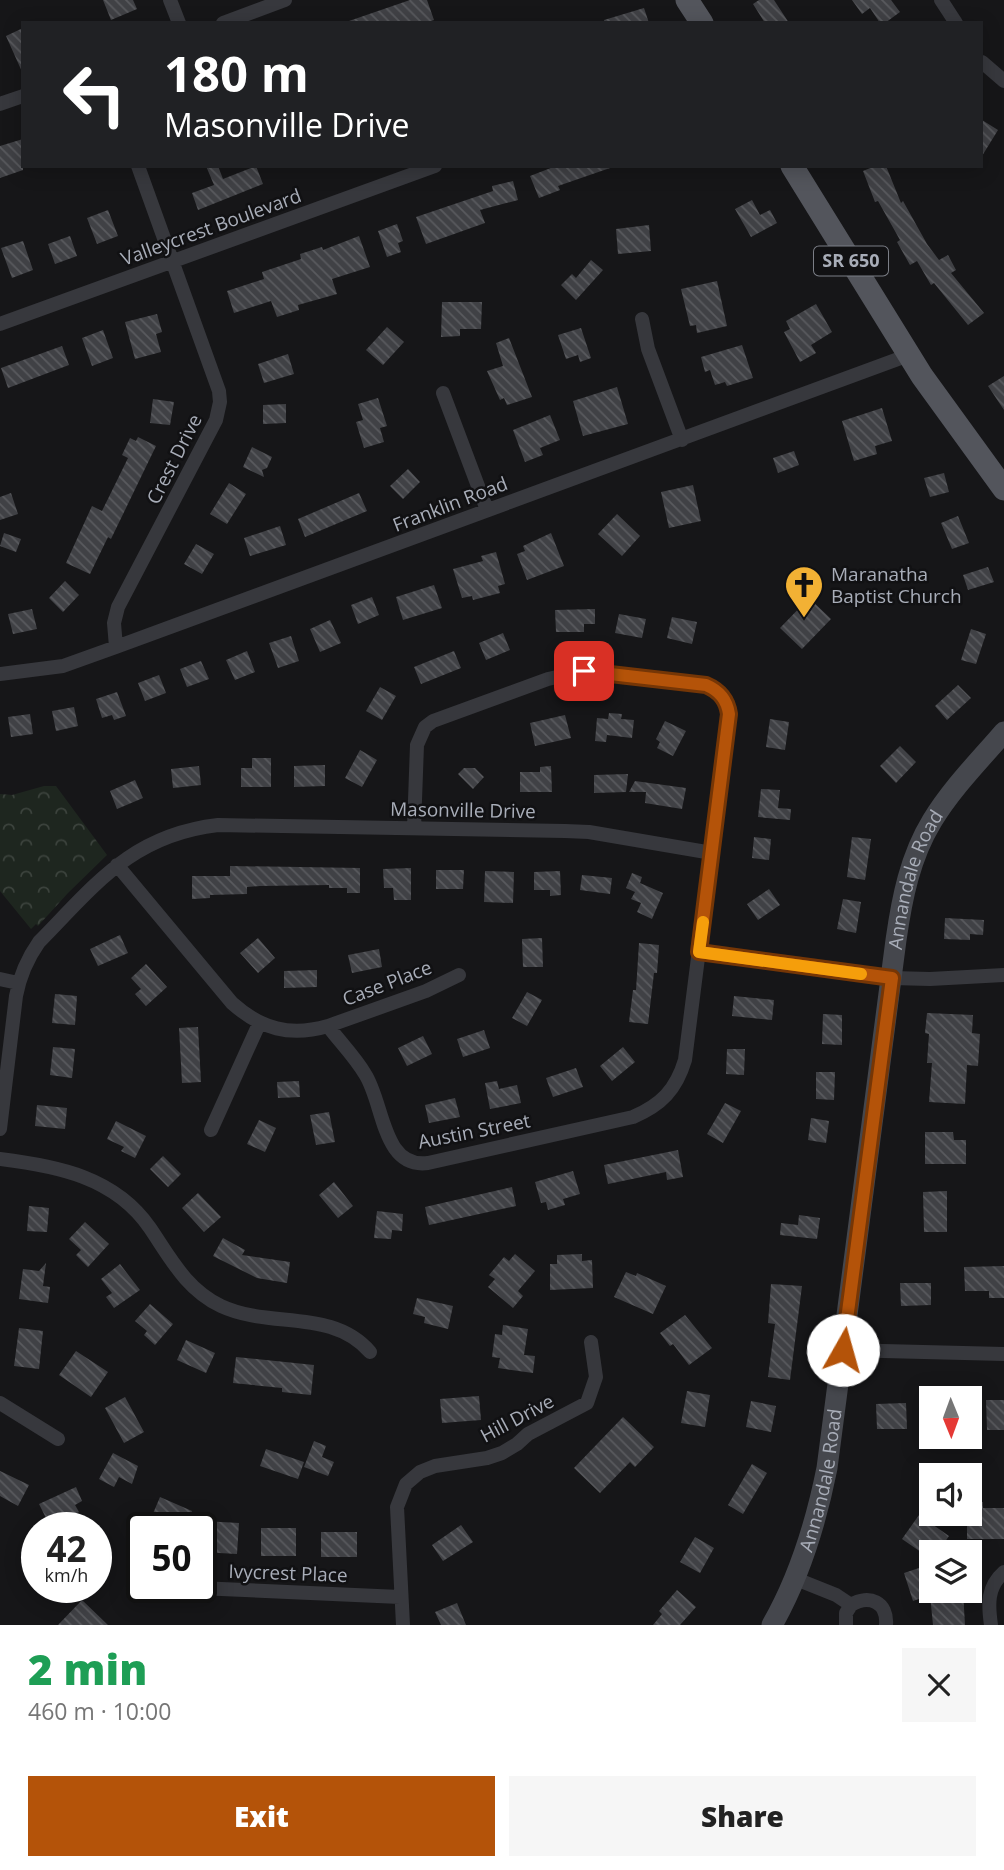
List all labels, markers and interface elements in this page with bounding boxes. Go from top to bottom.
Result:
text: 180 m [164,40,309,106]
icon: left [49,49,140,140]
text: Masonville Drive [164,103,410,146]
street label: Valleycrest Boulevard [117,182,305,272]
road number: SR 650 [814,246,888,276]
street label: Crest Drive [140,410,208,508]
street label: Franklin Road [389,470,511,538]
place label: Maranatha Baptist Church [831,561,962,609]
church icon: Maranatha Baptist Church [783,564,825,619]
pin [554,641,614,701]
icon: arrive [565,652,603,690]
street label: Masonville Drive [390,796,536,824]
street label: Annandale Road [882,805,949,951]
street label: Case Place [339,954,435,1012]
street label: Austin Street [416,1107,533,1155]
position arrow [806,1313,880,1387]
north arrow [919,1386,982,1449]
map controls [919,1386,982,1603]
street label: Hill Drive [476,1388,558,1448]
street label: Annandale Road [793,1407,848,1555]
button: sound [919,1463,982,1526]
speed limit sign: 50 [126,1512,217,1603]
text: 42 [46,1525,87,1572]
button: layers [919,1540,982,1603]
street label: Ivycrest Place [228,1558,348,1588]
text: km/h [45,1563,88,1587]
text: 2 min [28,1640,147,1697]
button: close [902,1648,976,1722]
text: 460 m · 10:00 [28,1695,171,1727]
button: Exit [28,1776,495,1856]
button: Share [509,1776,976,1856]

